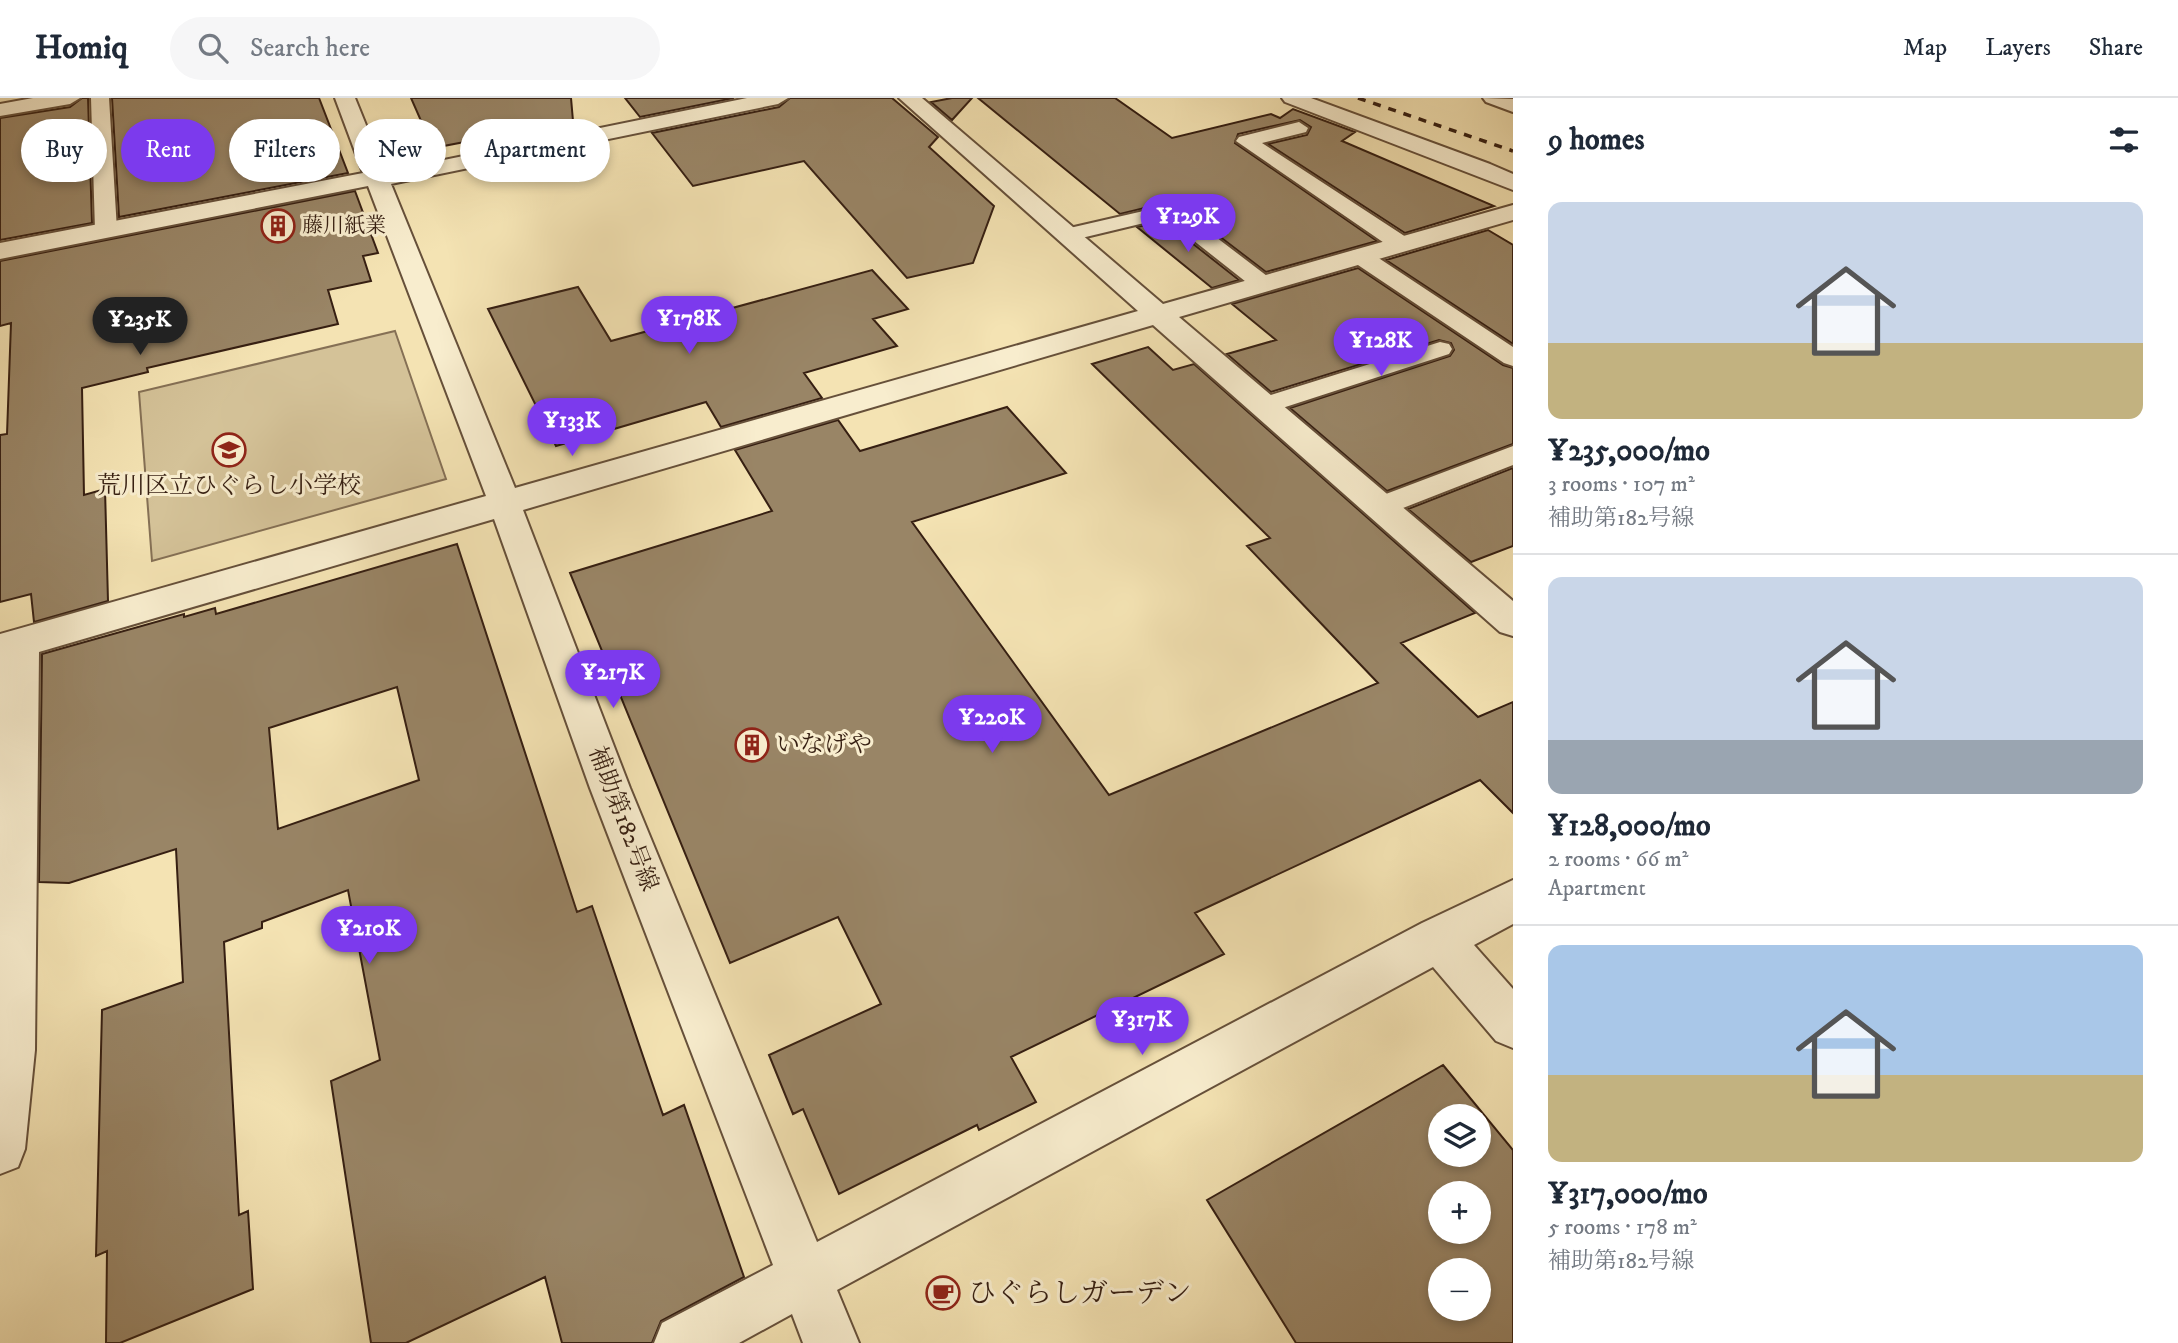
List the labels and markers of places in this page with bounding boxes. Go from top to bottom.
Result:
pin: ¥129K [1139,194,1237,254]
building icon: 藤川紙業 [259,207,297,245]
place label: 藤川紙業 [302,213,386,239]
pin: ¥178K [640,296,738,356]
pin: ¥235K [91,298,189,357]
pin: ¥128K [1332,318,1430,378]
pin: ¥133K [523,398,621,458]
school or university icon: 荒川区立ひぐらし小学校 [210,431,248,469]
place label: 荒川区立ひぐらし小学校 [97,471,361,501]
pin: ¥217K [564,650,662,710]
pin: ¥220K [943,696,1041,755]
building icon: いなげや [733,726,771,764]
place label: いなげや [776,730,872,760]
pin: ¥210K [320,906,418,966]
pin: ¥317K [1093,998,1191,1057]
cafe icon: ひぐらしガーデン [924,1274,962,1312]
place label: ひぐらしガーデン [968,1276,1191,1311]

